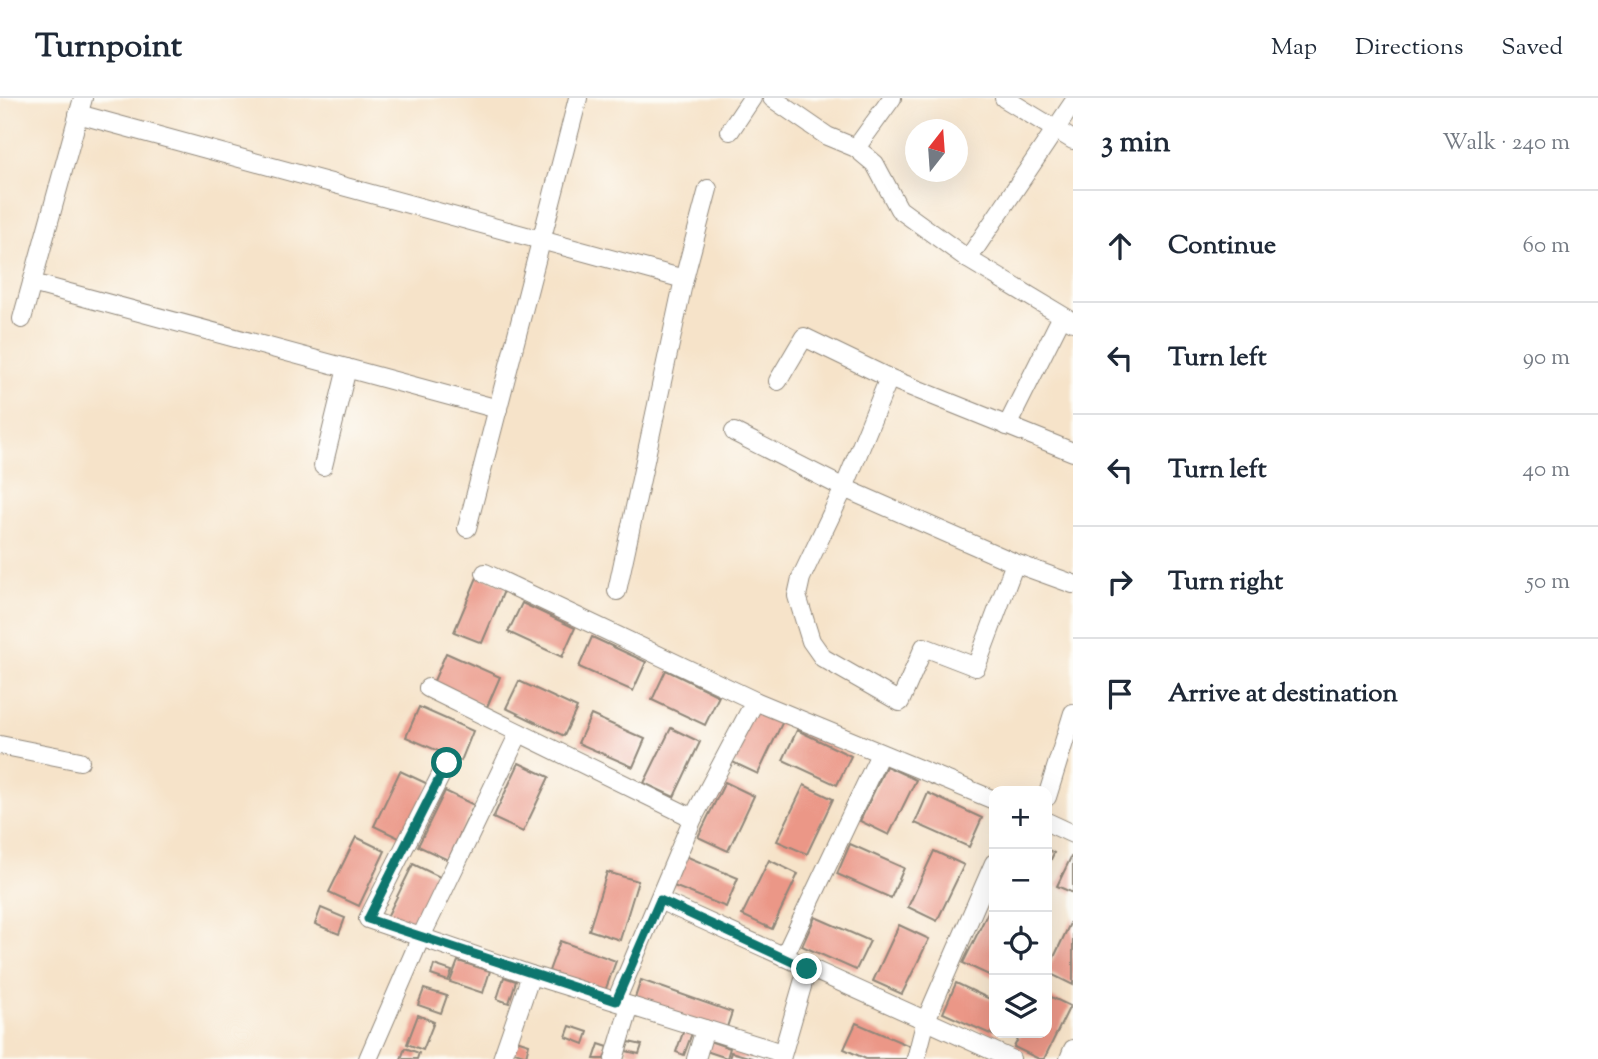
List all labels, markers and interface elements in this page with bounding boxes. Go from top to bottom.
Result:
text: Turnpoint [35,24,182,72]
text: Map [1271,31,1317,65]
text: Directions [1355,31,1463,65]
text: Saved [1501,31,1563,65]
north arrow [905,119,968,182]
text: 3 min [1101,122,1171,165]
text: Walk · 240 m [1442,127,1570,160]
icon: ahead [1101,227,1139,265]
text: Continue [1168,228,1276,265]
text: 60 m [1522,230,1570,263]
icon: left [1101,339,1139,377]
text: Turn left [1168,340,1267,377]
text: 90 m [1523,342,1570,375]
icon: left [1101,451,1139,489]
text: Turn left [1168,452,1267,489]
text: 40 m [1523,454,1570,487]
icon: right [1101,563,1139,601]
text: Turn right [1168,564,1283,601]
text: 50 m [1526,566,1570,599]
icon: arrive [1101,675,1139,713]
text: Arrive at destination [1168,676,1398,713]
route start [431,747,462,778]
map controls [989,786,1052,1038]
button: + [989,786,1052,849]
button: − [989,849,1052,912]
button: locate [989,912,1052,975]
route end [791,953,822,984]
button: layers [989,975,1052,1038]

